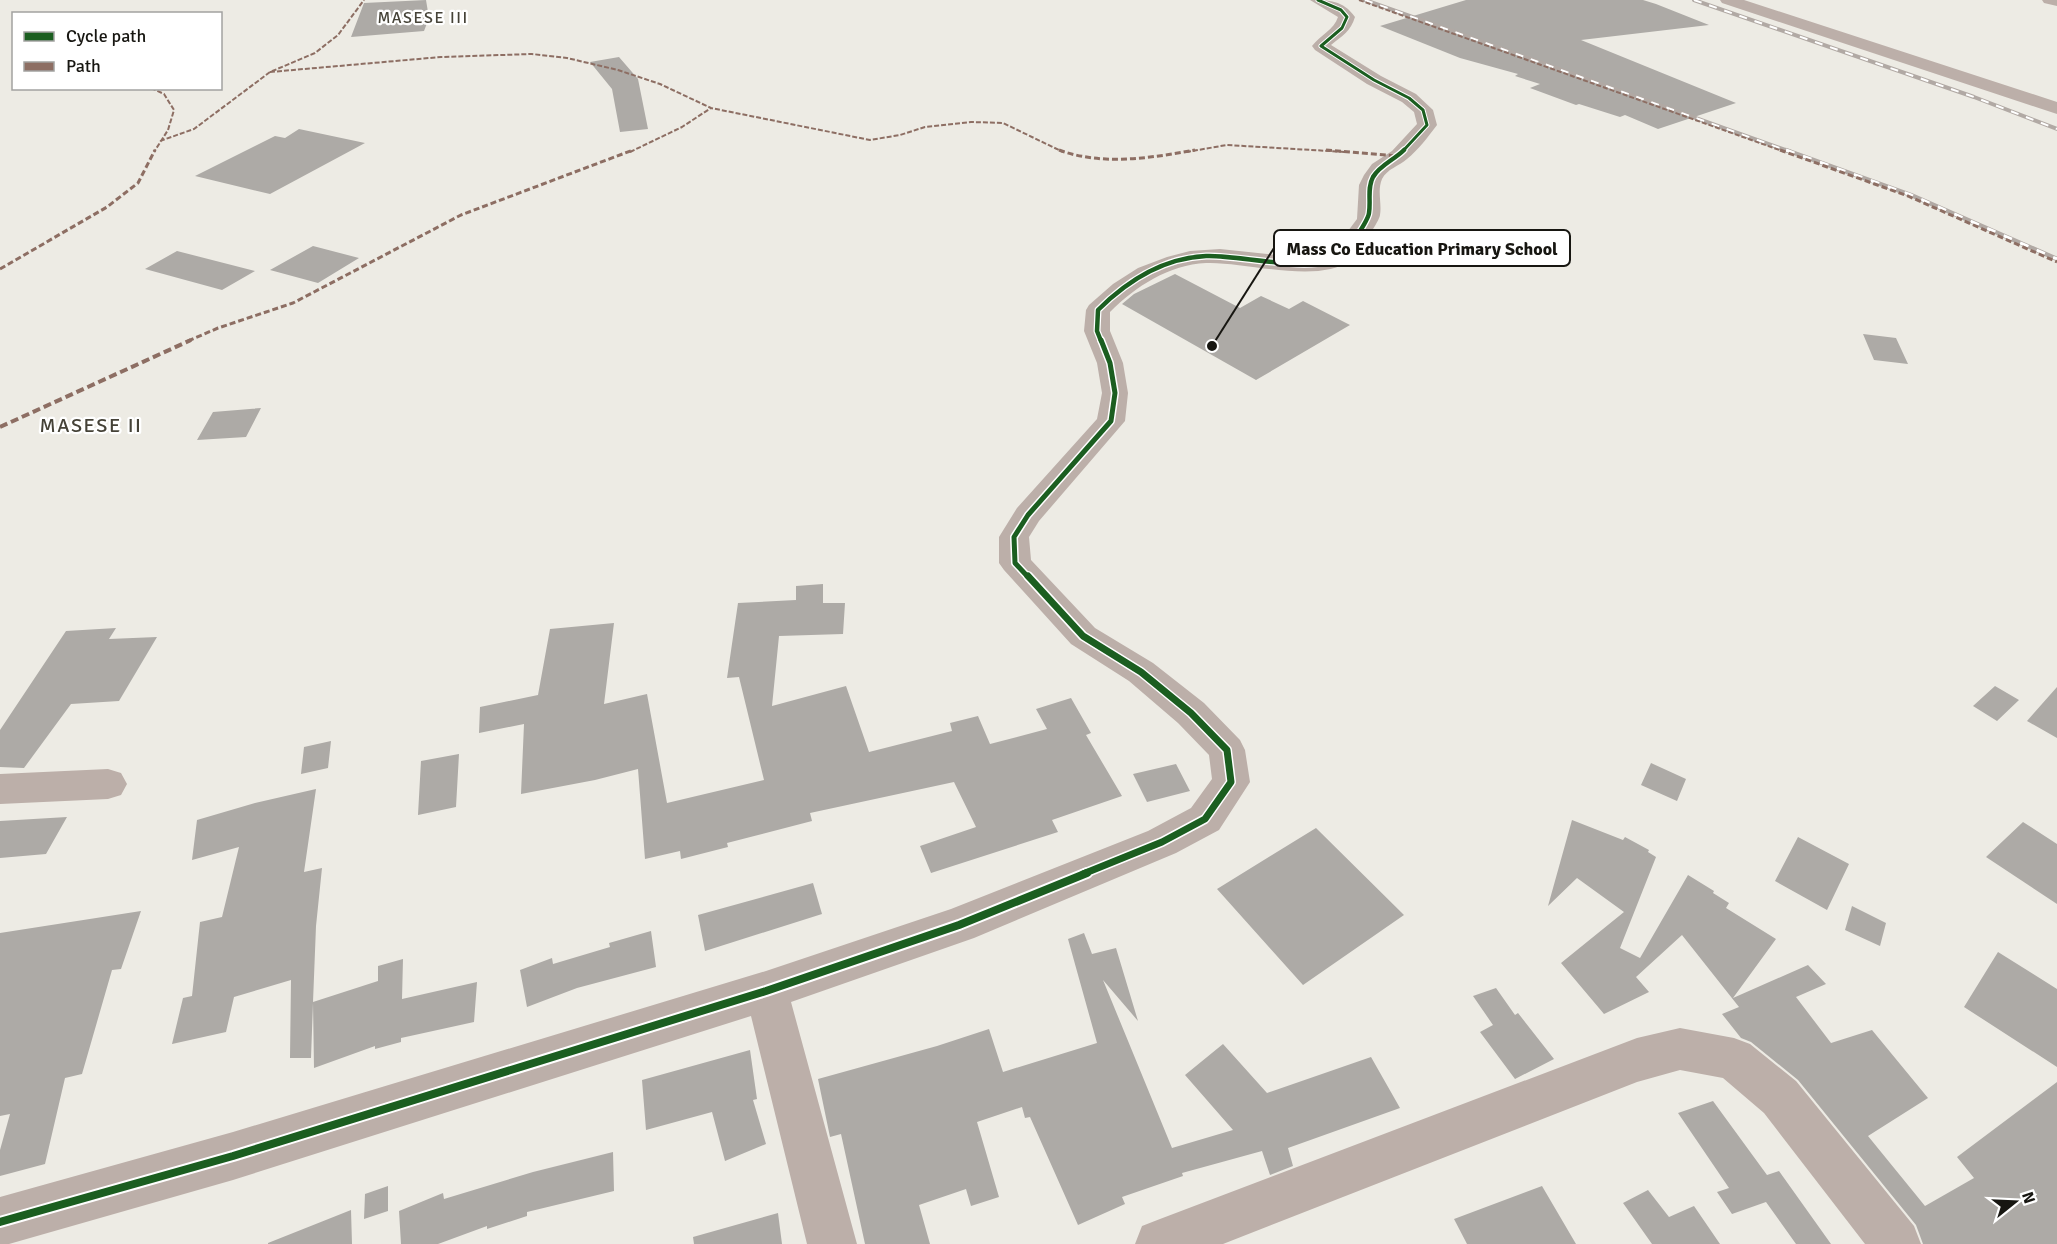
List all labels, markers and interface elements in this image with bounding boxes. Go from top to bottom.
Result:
district label: MASESE III [377,8,469,28]
legend [12,12,222,90]
text: Cycle path [66,25,146,47]
text: Path [66,55,101,77]
callout: Mass Co Education Primary School [1274,230,1570,266]
text: Mass Co Education Primary School [1286,238,1558,260]
district label: MASESE II [40,413,142,438]
north arrow [1985,1172,2045,1232]
text: N [2017,1189,2040,1206]

